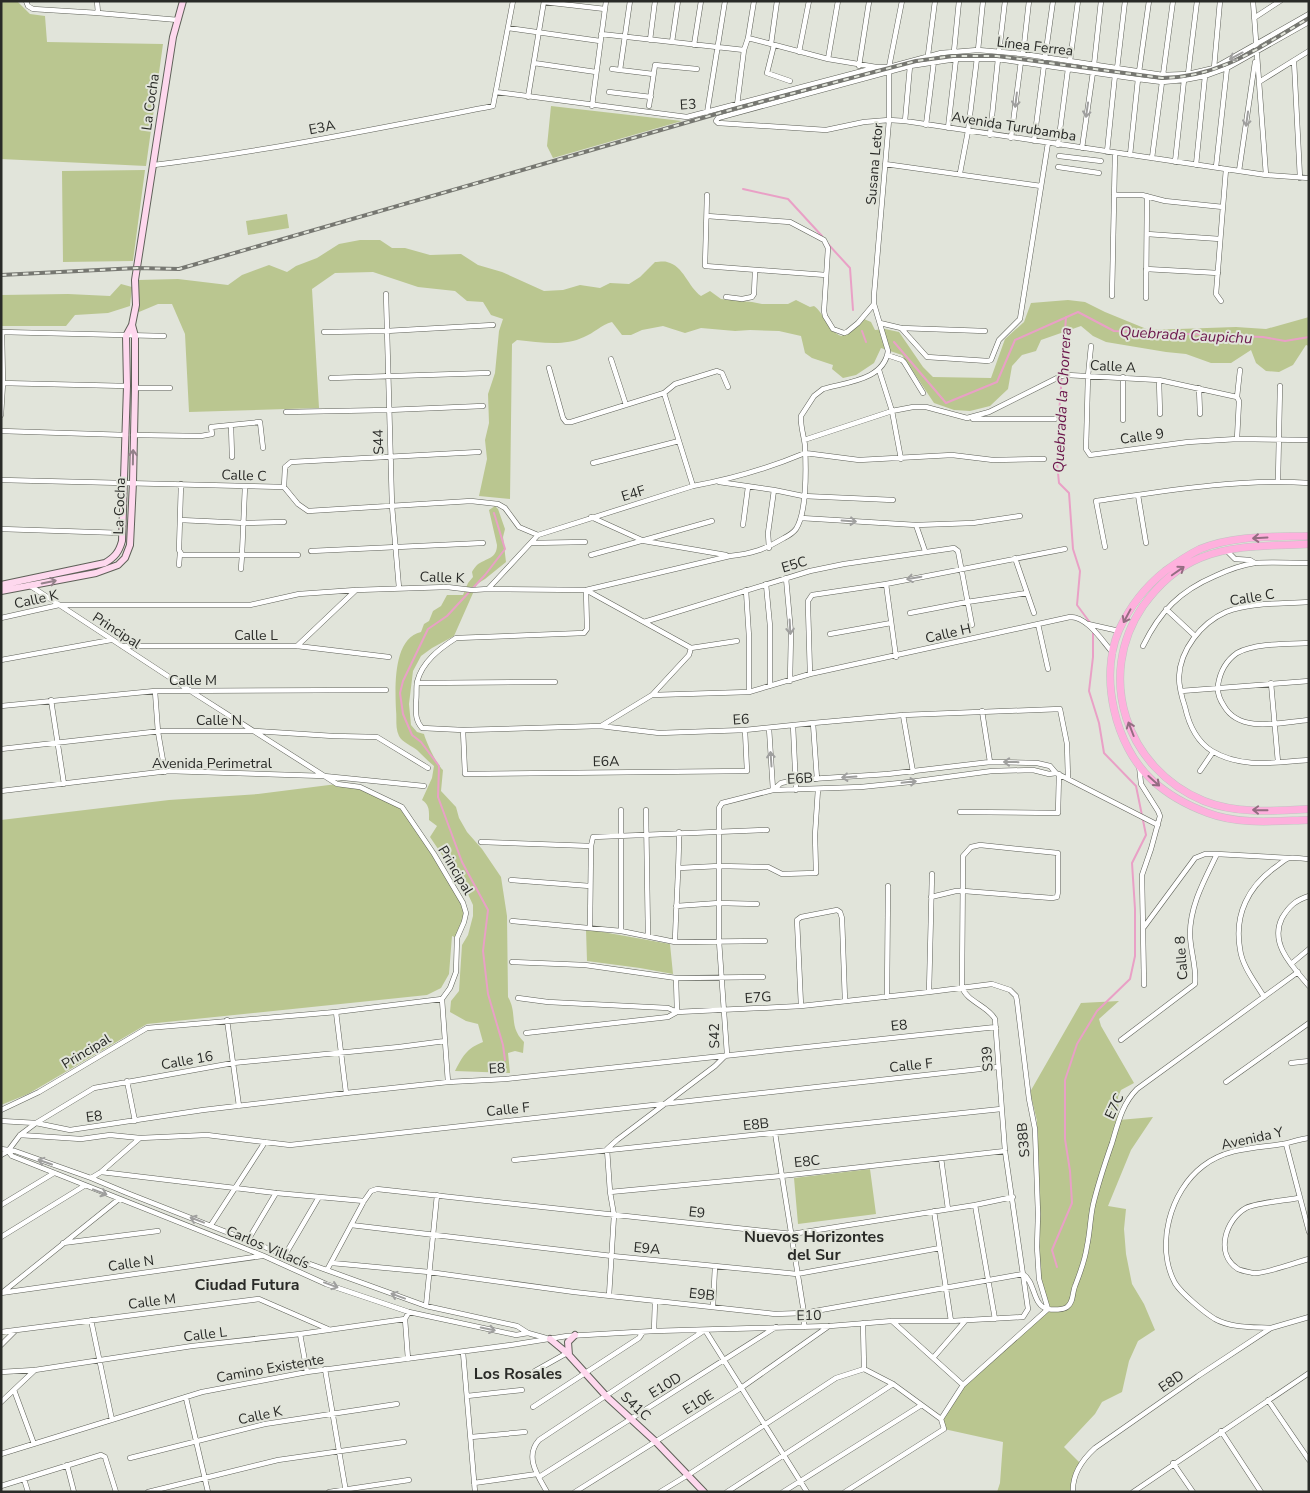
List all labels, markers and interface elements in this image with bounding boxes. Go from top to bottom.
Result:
street label: Línea Ferrea [996,32,1074,61]
one-way arrow [1229,51,1244,61]
street label: La Cocha [137,72,164,132]
one-way arrow [1011,91,1021,107]
street label: E3 [679,95,697,114]
one-way arrow [1082,102,1092,118]
street label: Avenida Turubamba [950,107,1078,146]
one-way arrow [1241,110,1251,126]
street label: E3A [307,116,337,139]
street label: Susana Letor [861,122,888,206]
water label: Quebrada Caupichu [1119,322,1253,348]
water label: Quebrada la Chorrera [1048,327,1076,473]
street label: Calle A [1089,356,1136,377]
street label: Calle 9 [1119,424,1165,449]
street label: S44 [369,429,388,455]
one-way arrow [128,450,138,466]
street label: Calle C [221,465,267,486]
street label: La Cocha [109,477,130,535]
street label: E4F [619,481,648,506]
one-way arrow [841,516,857,525]
one-way arrow [1252,533,1268,543]
street label: E5C [779,552,809,577]
one-way arrow [1171,566,1185,576]
street label: Calle K [419,567,465,588]
one-way arrow [906,574,922,584]
one-way arrow [41,577,57,586]
street label: Calle C [1228,585,1276,610]
street label: Calle K [12,586,60,613]
street label: Principal [89,608,145,654]
one-way arrow [1122,609,1132,624]
one-way arrow [786,618,795,634]
street label: Calle H [923,619,973,648]
street label: Calle L [234,626,278,645]
street label: Calle M [169,671,217,690]
street label: E6 [732,709,750,730]
street label: Calle N [196,711,242,730]
one-way arrow [1126,722,1135,737]
one-way arrow [767,751,776,767]
street label: E6A [592,752,620,771]
street label: Avenida Perimetral [152,754,273,773]
one-way arrow [1003,758,1019,767]
street label: E6B [787,768,814,789]
one-way arrow [841,772,857,781]
one-way arrow [1148,775,1161,787]
one-way arrow [901,777,917,787]
one-way arrow [1252,806,1268,815]
street label: Principal [433,842,478,899]
street label: Calle 8 [1170,935,1193,981]
street label: E7G [744,987,772,1008]
street label: E8 [890,1015,908,1036]
street label: S42 [705,1023,724,1049]
street label: Principal [58,1029,115,1074]
street label: S39 [977,1046,998,1072]
street label: Calle 16 [159,1047,215,1074]
street label: Calle F [888,1054,934,1077]
street label: E8 [488,1058,506,1079]
street label: E7C [1100,1090,1129,1122]
street label: Calle F [485,1098,531,1121]
street label: E8 [85,1106,103,1127]
street label: E8B [742,1114,770,1135]
street label: S38B [1013,1122,1034,1158]
street label: Avenida Y [1219,1123,1286,1154]
street label: E8C [793,1151,821,1172]
one-way arrow [37,1156,53,1166]
one-way arrow [91,1188,107,1197]
street label: E9 [688,1202,706,1223]
one-way arrow [190,1215,205,1224]
street label: Carlos Villacís [223,1221,313,1274]
district label: Nuevos Horizontes del Sur [744,1226,884,1266]
street label: E9A [633,1238,661,1259]
street label: Calle N [107,1251,155,1276]
district label: Ciudad Futura [195,1274,299,1296]
one-way arrow [323,1281,339,1290]
street label: E9B [688,1284,716,1305]
street label: Calle M [127,1289,177,1314]
one-way arrow [391,1291,406,1300]
street label: E10 [796,1306,822,1325]
street label: Calle L [182,1322,228,1347]
one-way arrow [479,1325,495,1334]
street label: Camino Existente [215,1350,325,1387]
district label: Los Rosales [474,1363,562,1385]
street label: E8D [1155,1366,1188,1397]
street label: E10D [645,1368,685,1403]
street label: E10E [679,1386,717,1419]
street label: S41C [616,1388,655,1425]
street label: Calle K [236,1402,284,1429]

